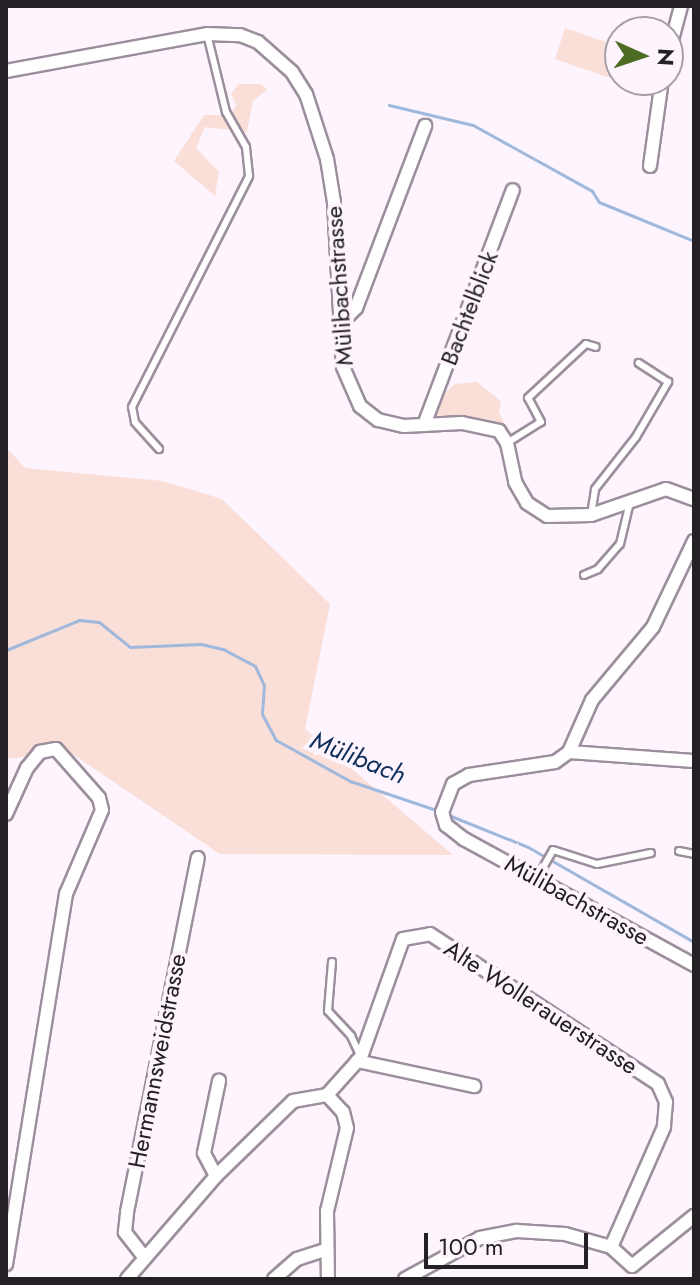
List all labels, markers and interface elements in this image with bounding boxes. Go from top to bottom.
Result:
north arrow [604,16,684,96]
text: N [650,48,682,67]
street label: Mülibachstrasse [319,205,359,367]
street label: Bachtelblick [434,247,504,369]
water label: Mülibach [306,725,410,791]
street label: Mülibachstrasse [500,849,654,951]
street label: Alte Wollerauerstrasse [439,934,643,1080]
street label: Hermannsweidstrasse [122,951,192,1171]
scale bar [428,1217,592,1267]
text: 100 m [438,1229,504,1264]

